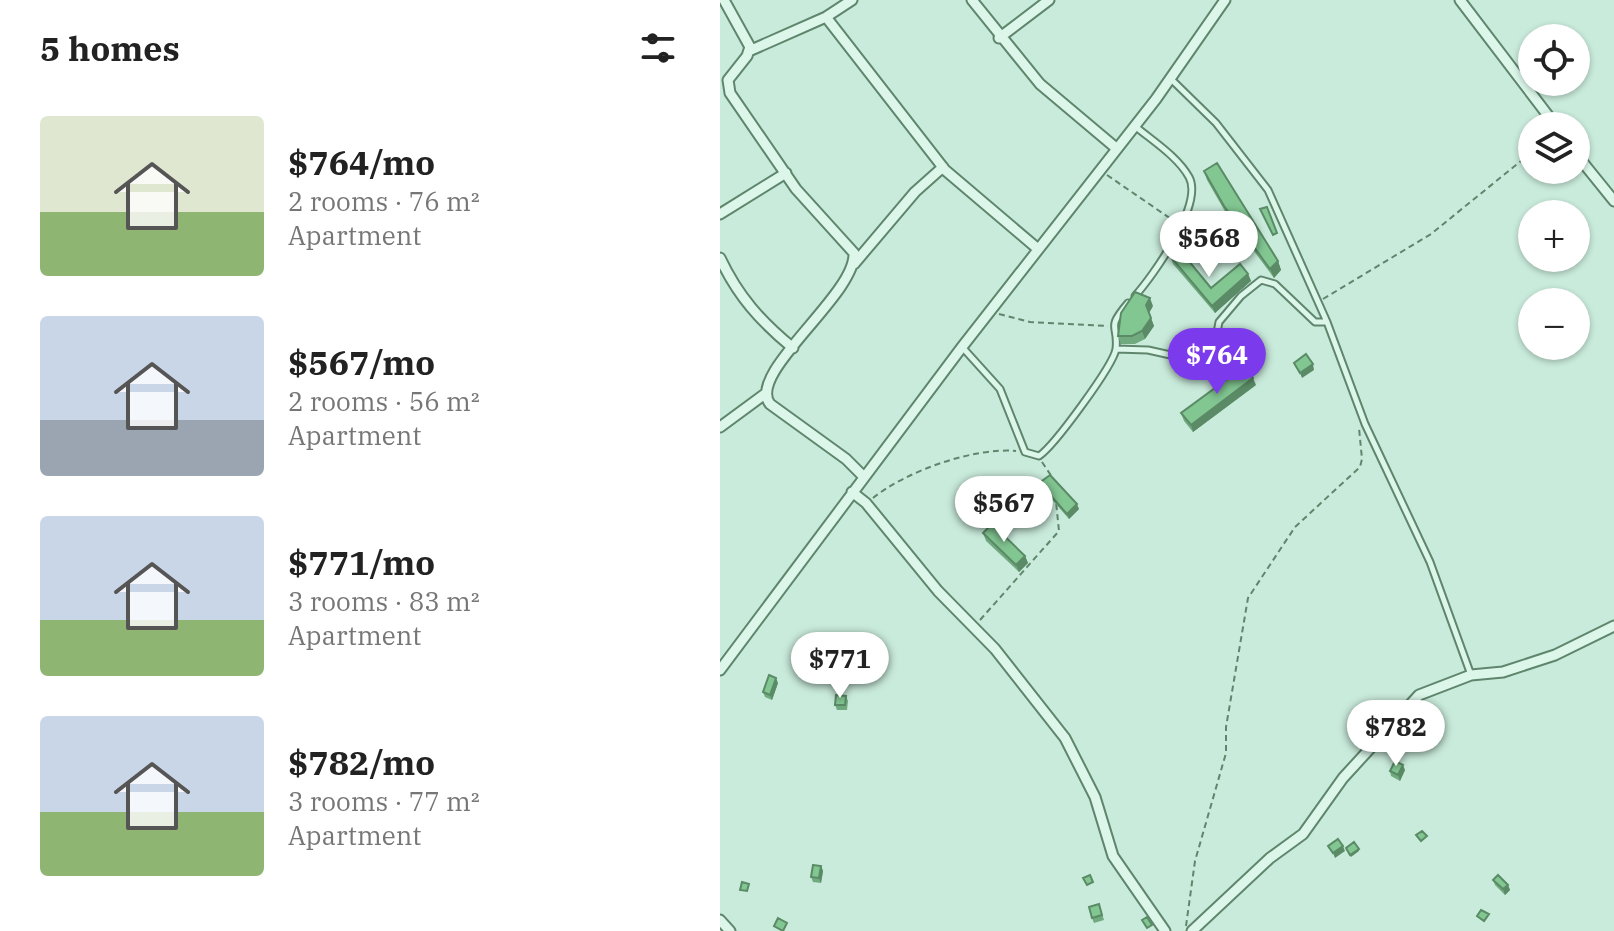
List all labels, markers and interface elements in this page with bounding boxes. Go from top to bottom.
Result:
map controls [1518,24,1590,360]
button: locate [1518,24,1590,96]
text: 5 homes [40,26,180,70]
icon: filters [636,26,680,70]
button: layers [1518,112,1590,184]
text: $764/mo [288,140,435,184]
icon: home [104,148,200,244]
text: 2 rooms · 76 m² [288,184,480,218]
button: + [1518,200,1590,272]
pin: $568 [1162,211,1256,279]
text: Apartment [288,218,421,252]
text: $568 [1178,220,1240,254]
button: − [1518,288,1590,360]
pin: $764 [1170,328,1264,396]
text: $764 [1186,337,1248,371]
text: $567/mo [288,340,435,384]
icon: home [104,348,200,444]
text: 2 rooms · 56 m² [288,384,480,418]
text: Apartment [288,418,421,452]
pin: $567 [957,476,1051,544]
text: $567 [973,485,1035,519]
text: $771/mo [288,540,435,584]
icon: home [104,548,200,644]
text: 3 rooms · 83 m² [288,584,480,618]
text: Apartment [288,618,421,652]
pin: $771 [793,632,887,700]
text: $771 [809,641,871,675]
pin: $782 [1349,700,1443,768]
text: $782 [1365,709,1427,743]
text: $782/mo [288,740,435,784]
icon: home [104,748,200,844]
text: 3 rooms · 77 m² [288,784,480,818]
text: Apartment [288,818,421,852]

